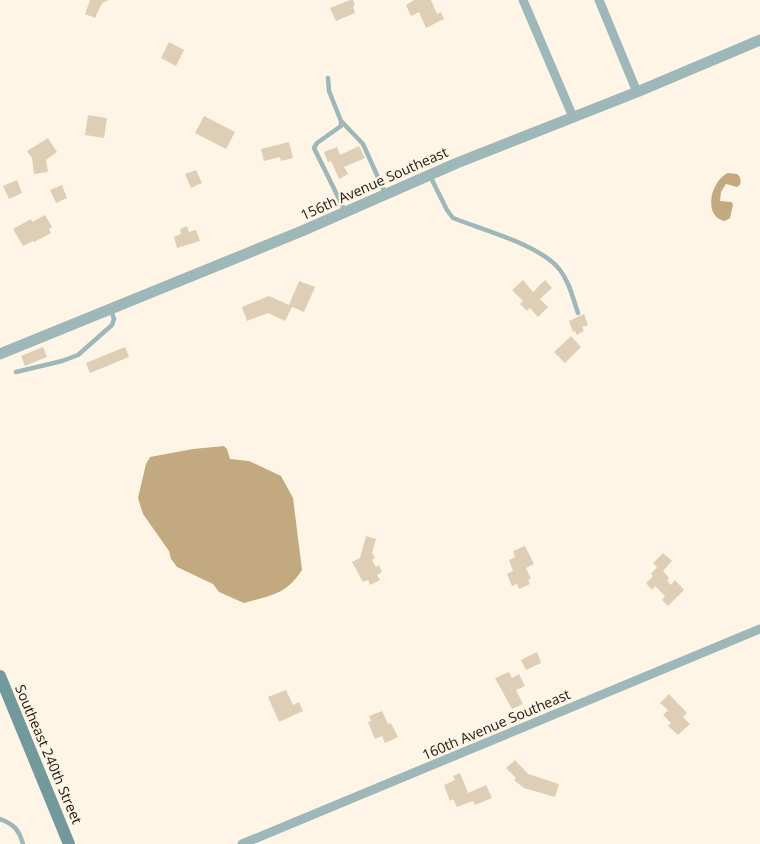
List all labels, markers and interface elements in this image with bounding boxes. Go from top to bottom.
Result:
street label: 156th Avenue Southeast [297,142,451,224]
street label: Southeast 240th Street [11,681,87,827]
street label: 160th Avenue Southeast [419,684,573,764]

